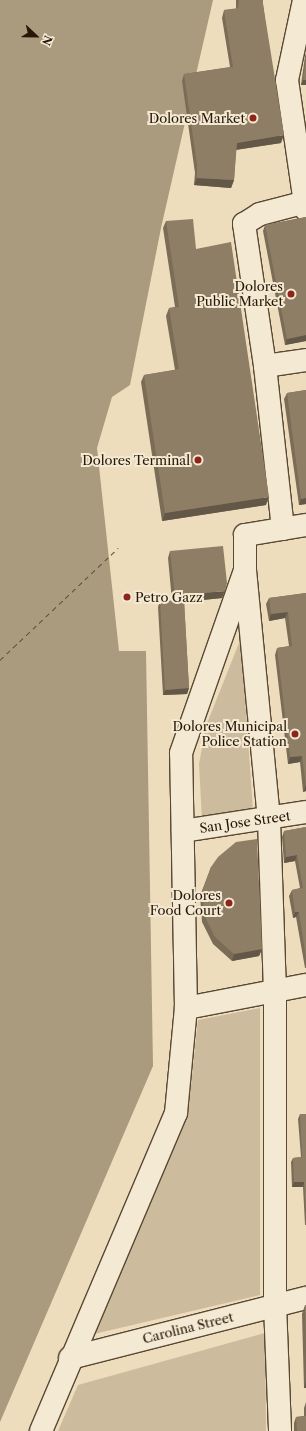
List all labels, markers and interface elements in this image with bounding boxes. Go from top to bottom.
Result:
north arrow [16,16,56,56]
text: N [39,33,55,48]
place label: Dolores Market [149,110,245,126]
marker: Dolores Market [248,113,258,123]
place label: Dolores Public Market [196,279,283,310]
marker: Dolores Public Market [286,289,296,299]
place label: Dolores Terminal [82,452,190,468]
marker: Dolores Terminal [193,455,203,465]
place label: Petro Gazz [135,589,203,605]
marker: Petro Gazz [122,592,132,602]
place label: Dolores Municipal Police Station [172,719,287,750]
marker: Dolores Municipal Police Station [290,729,300,739]
street label: San Jose Street [198,808,292,836]
place label: Dolores Food Court [150,888,221,919]
marker: Dolores Food Court [224,898,234,908]
street label: Carolina Street [141,1309,235,1347]

